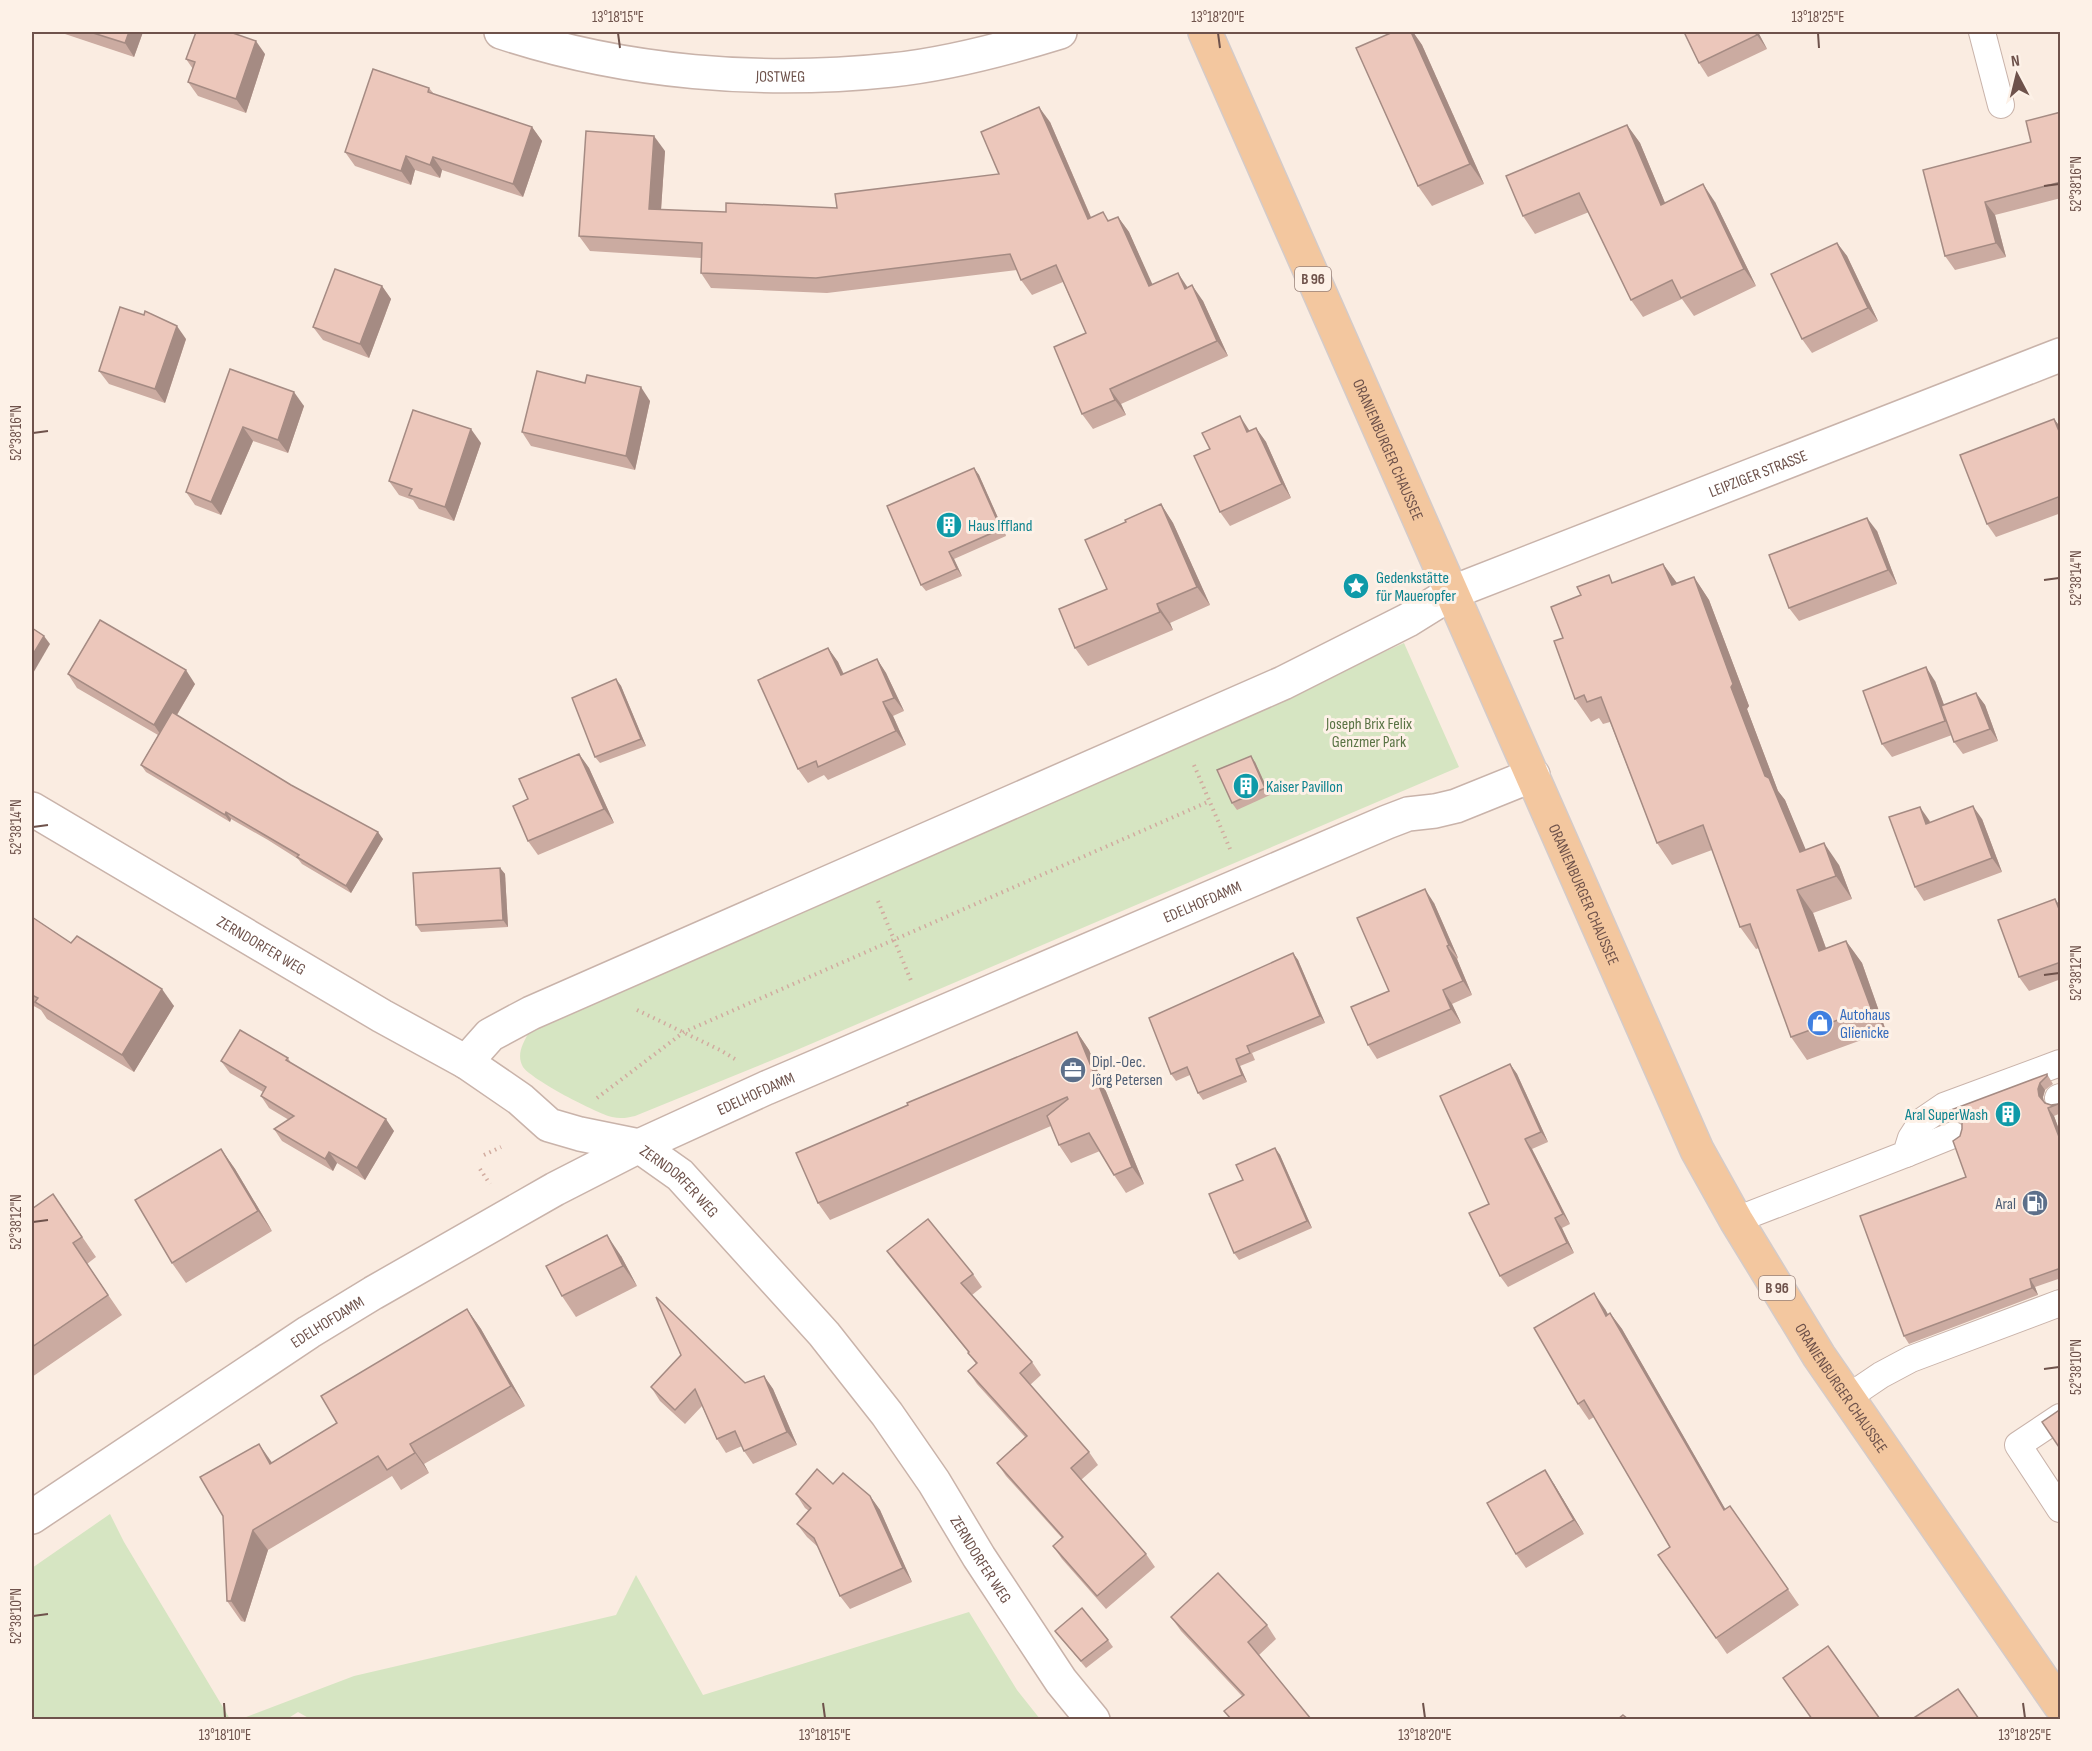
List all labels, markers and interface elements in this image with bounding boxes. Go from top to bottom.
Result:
text: 13°18'15"E [592,8,644,27]
text: 13°18'20"E [1191,8,1245,27]
text: 13°18'25"E [1792,8,1844,27]
north arrow [1987,45,2047,105]
text: N [2010,52,2021,72]
street label: JOSTWEG [755,67,805,87]
text: 52°38'16"N [2067,156,2086,212]
road number: B 96 [1295,267,1331,291]
street label: ORANIENBURGER CHAUSSEE [1348,376,1427,523]
text: 52°38'16"N [7,405,26,461]
street label: LEIPZIGER STRASSE [1706,447,1810,502]
building icon: Haus Iffland [934,510,964,540]
place label: Haus Iffland [968,517,1032,536]
text: 52°38'14"N [2067,550,2086,606]
place label: Gedenkstätte für Maueropfer [1376,569,1456,606]
place icon: Gedenkstätte für Maueropfer [1341,571,1371,601]
park label: Joseph Brix Felix Genzmer Park [1325,715,1412,752]
building icon: Kaiser Pavillon [1231,771,1261,801]
place label: Kaiser Pavillon [1266,778,1343,797]
text: 52°38'14"N [7,799,26,855]
street label: ORANIENBURGER CHAUSSEE [1544,821,1622,968]
street label: EDELHOFDAMM [1161,878,1244,928]
street label: ZERNDORFER WEG [213,913,309,980]
text: 52°38'12"N [2067,945,2086,1001]
place label: Autohaus Glienicke [1839,1006,1891,1043]
shop icon: Autohaus Glienicke [1805,1008,1835,1038]
place label: Dipl.-Oec. Jörg Petersen [1091,1053,1163,1090]
office icon: Dipl.-Oec. Jörg Petersen [1058,1055,1088,1085]
street label: EDELHOFDAMM [714,1069,798,1120]
building icon: Aral SuperWash [1993,1099,2023,1129]
place label: Aral SuperWash [1904,1106,1988,1125]
street label: ZERNDORFER WEG [636,1142,722,1222]
fuel station icon: Aral [2020,1188,2050,1218]
text: 52°38'12"N [7,1194,26,1250]
place label: Aral [1994,1195,2016,1214]
road number: B 96 [1759,1276,1795,1300]
street label: EDELHOFDAMM [287,1293,368,1353]
street label: ORANIENBURGER CHAUSSEE [1790,1320,1891,1457]
text: 52°38'10"N [2067,1339,2086,1395]
street label: ZERNDORFER WEG [945,1513,1015,1607]
text: 52°38'10"N [7,1588,26,1644]
text: 13°18'10"E [199,1726,251,1745]
text: 13°18'15"E [799,1726,851,1745]
text: 13°18'20"E [1398,1726,1452,1745]
text: 13°18'25"E [1999,1726,2051,1745]

